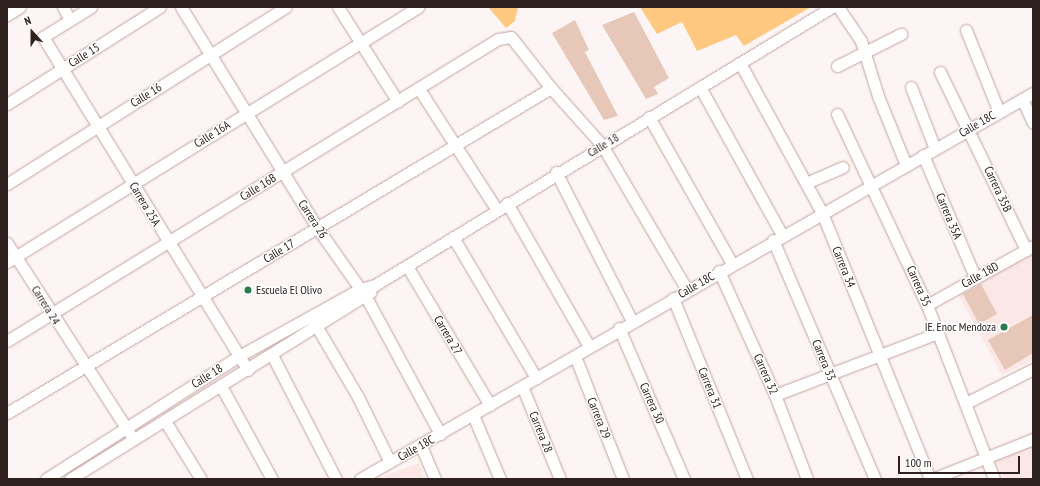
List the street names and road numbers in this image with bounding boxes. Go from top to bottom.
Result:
street label: Calle 15 [66,40,102,70]
street label: Calle 16 [128,80,164,110]
street label: Calle 18C [956,108,998,140]
street label: Calle 16A [191,117,233,151]
street label: Calle 18 [585,130,621,160]
street label: Carrera 35B [981,164,1015,214]
street label: Calle 16B [237,170,279,204]
street label: Carrera 25A [126,179,164,229]
street label: Carrera 35A [933,191,965,241]
street label: Carrera 26 [295,197,331,241]
street label: Calle 17 [261,236,297,266]
street label: Carrera 34 [829,244,859,290]
street label: Calle 18D [959,259,1001,291]
street label: Carrera 35 [904,263,934,309]
street label: Calle 18C [675,269,717,301]
street label: Carrera 24 [28,283,64,327]
street label: Carrera 27 [431,313,465,357]
street label: Carrera 33 [809,337,839,383]
street label: Carrera 32 [751,351,781,397]
street label: Calle 18 [189,361,225,391]
street label: Carrera 31 [695,365,725,411]
street label: Carrera 30 [637,380,667,426]
street label: Carrera 29 [584,395,614,441]
street label: Carrera 28 [526,409,556,455]
street label: Calle 18C [395,432,437,464]

